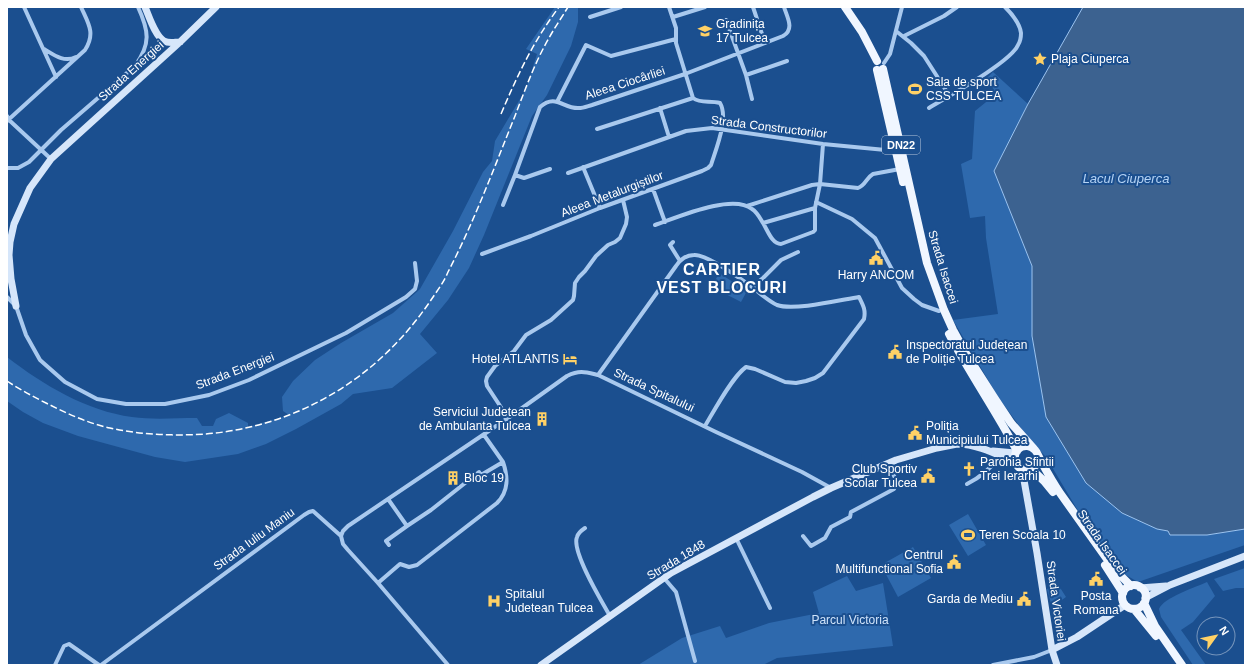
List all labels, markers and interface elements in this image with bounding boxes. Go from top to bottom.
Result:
place label: Gradinița 17 Tulcea [716,17,768,45]
school or university icon: Gradinița 17 Tulcea [697,23,713,39]
street label: Strada Energiei [96,38,166,104]
place icon: Plaja Ciuperca [1032,51,1048,67]
place label: Plaja Ciuperca [1051,52,1129,66]
street label: Aleea Ciocârliei [583,63,667,103]
place label: Sala de sport CSS TULCEA [926,75,1001,103]
sports icon: Sala de sport CSS TULCEA [907,81,923,97]
street label: Strada Constructorilor [710,113,828,141]
road number: DN22 [882,136,920,154]
street label: Aleea Metalurgiștilor [559,168,665,220]
water label: Lacul Ciuperca [1083,171,1169,186]
street label: Strada Isaccei [925,229,961,305]
public building icon: Harry ANCOM [868,250,884,266]
district label: CARTIER VEST BLOCURI [656,261,788,296]
place label: Harry ANCOM [838,268,914,282]
place label: Inspectoratul Județean de Poliție Tulcea [906,338,1027,366]
public building icon: Inspectoratul Județean de Poliție Tulcea [887,344,903,360]
street label: Strada Energiei [194,350,276,392]
hotel icon: Hotel ATLANTIS [562,351,578,367]
place label: Hotel ATLANTIS [472,352,559,366]
street label: Strada Spitalului [611,365,697,415]
place label: Serviciul Judetean de Ambulanta Tulcea [419,405,531,433]
building icon: Serviciul Judetean de Ambulanta Tulcea [534,411,550,427]
place label: Poliția Municipiului Tulcea [926,419,1028,447]
public building icon: Poliția Municipiului Tulcea [907,425,923,441]
place label: Parohia Sfintii Trei Ierarhi [980,455,1054,483]
church icon: Parohia Sfintii Trei Ierarhi [961,461,977,477]
place label: Club Sportiv Scolar Tulcea [844,462,917,490]
public building icon: Club Sportiv Scolar Tulcea [920,468,936,484]
building icon: Bloc 19 [445,470,461,486]
place label: Bloc 19 [464,471,504,485]
street label: Strada Iuliu Maniu [211,505,297,573]
street label: Strada Isaccei [1074,507,1130,577]
sports icon: Teren Scoala 10 [960,527,976,543]
place label: Teren Scoala 10 [979,528,1066,542]
street label: Strada 1848 [644,537,708,583]
place label: Centrul Multifunctional Sofia [836,548,943,576]
public building icon: Centrul Multifunctional Sofia [946,554,962,570]
street label: Strada Victoriei [1043,560,1069,642]
public building icon: Posta Romana [1088,571,1104,587]
place label: Spitalul Judetean Tulcea [505,587,593,615]
place label: Posta Romana [1073,589,1119,617]
public building icon: Garda de Mediu [1016,591,1032,607]
place label: Garda de Mediu [927,592,1013,606]
hospital icon: Spitalul Judetean Tulcea [486,593,502,609]
park label: Parcul Victoria [811,613,889,627]
north arrow [1196,616,1236,656]
text: N [1217,624,1232,637]

